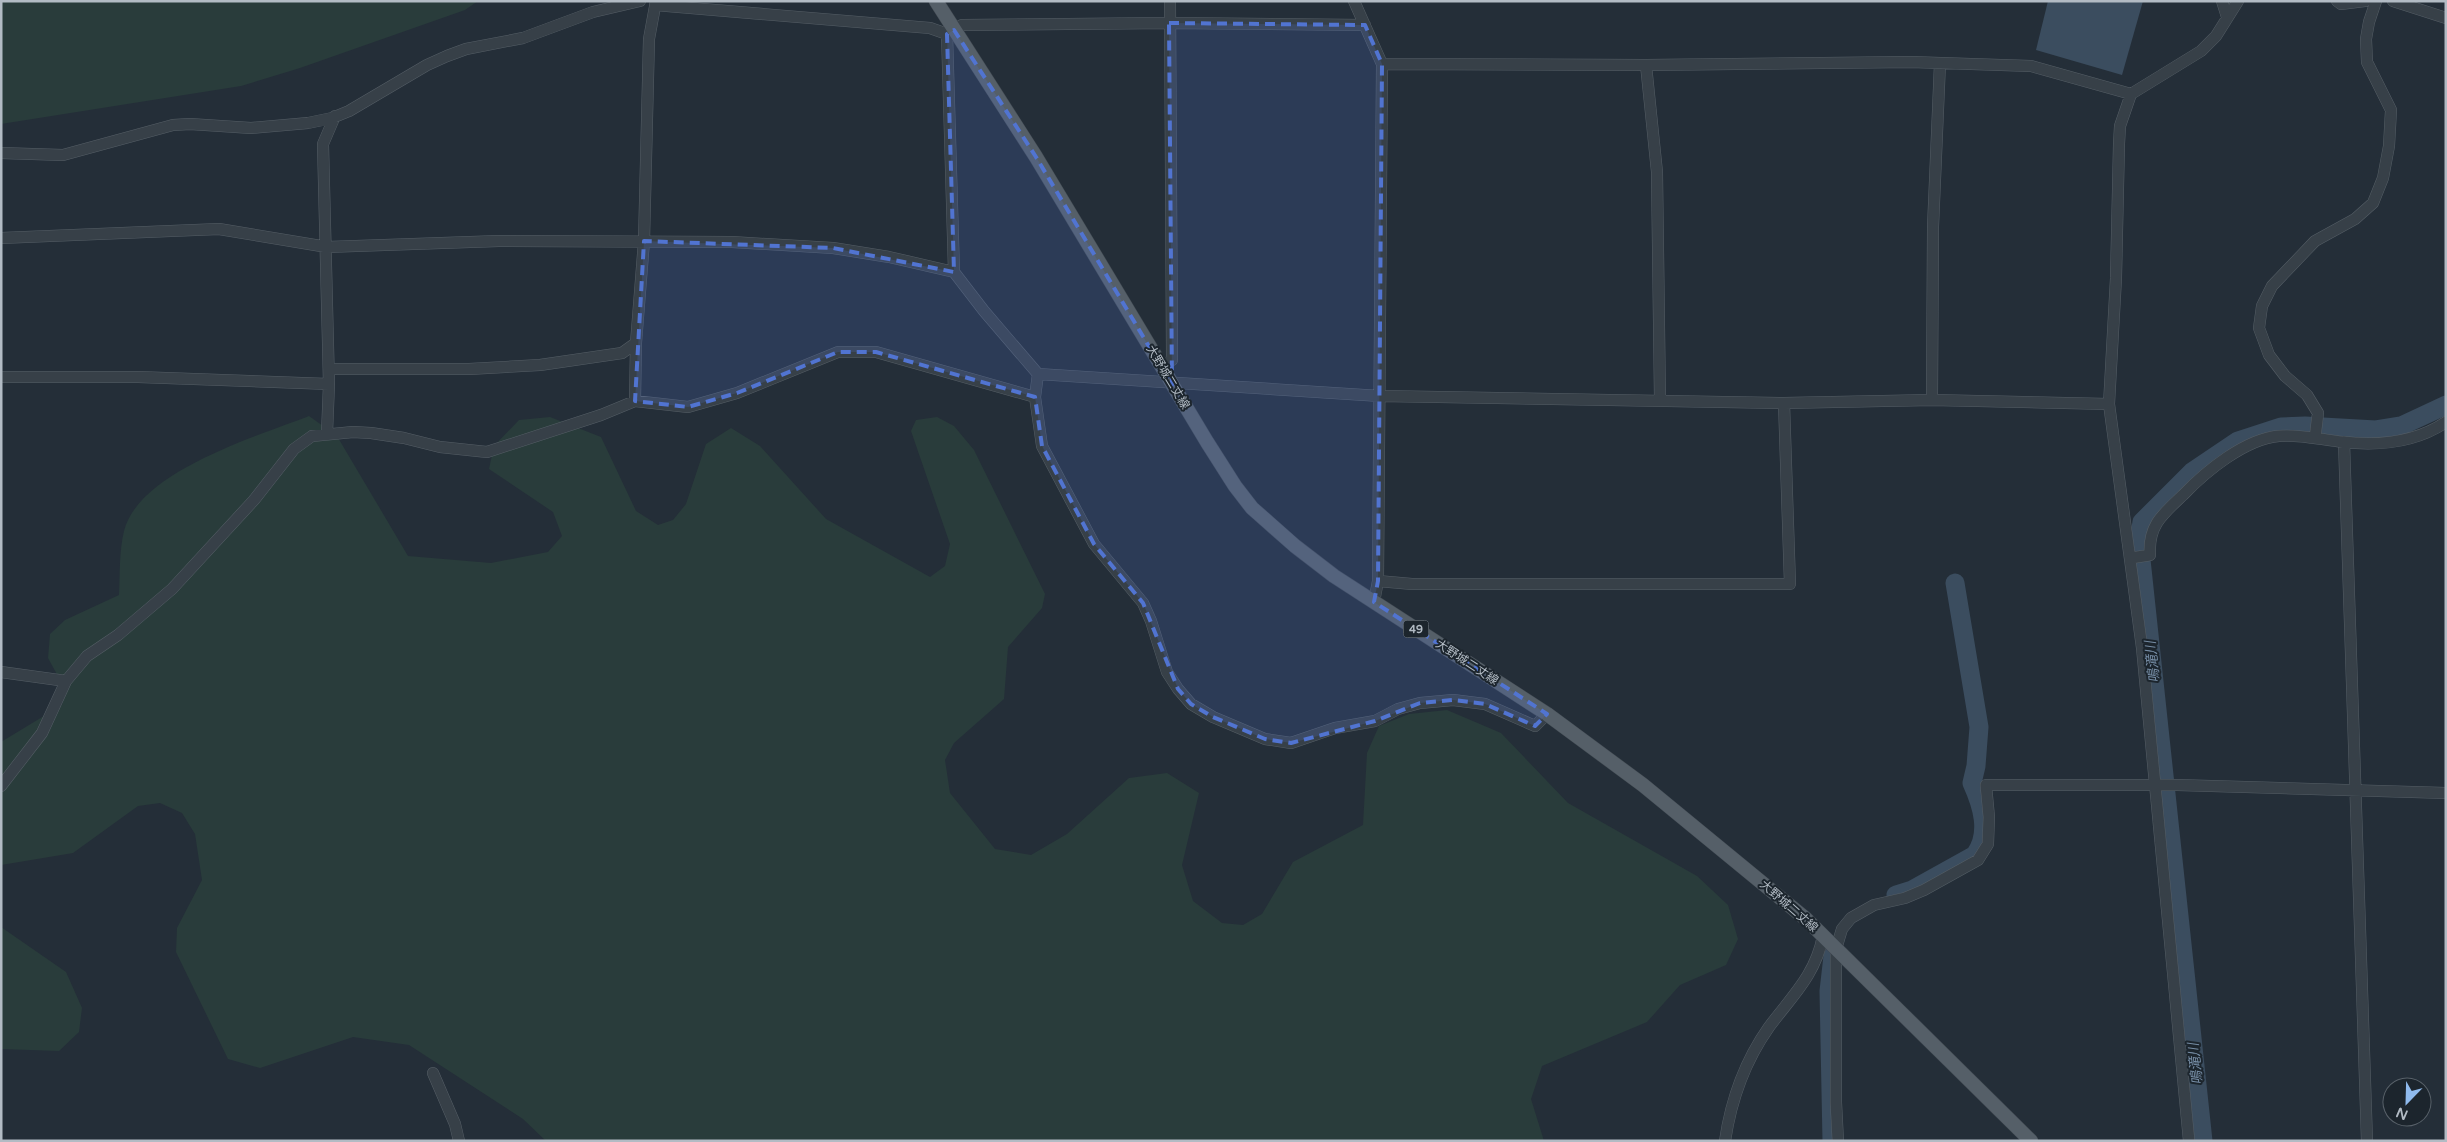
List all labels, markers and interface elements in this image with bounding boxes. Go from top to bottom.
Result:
street label: 大野城二丈線 [1143,343,1193,411]
road number: 49 [1404,620,1428,638]
street label: 大野城二丈線 [1433,637,1501,687]
water label: 鳴滝川 [2142,638,2163,684]
street label: 大野城二丈線 [1757,877,1821,935]
water label: 鳴滝川 [2185,1040,2206,1086]
north arrow [2382,1077,2432,1127]
text: N [2394,1103,2411,1124]

